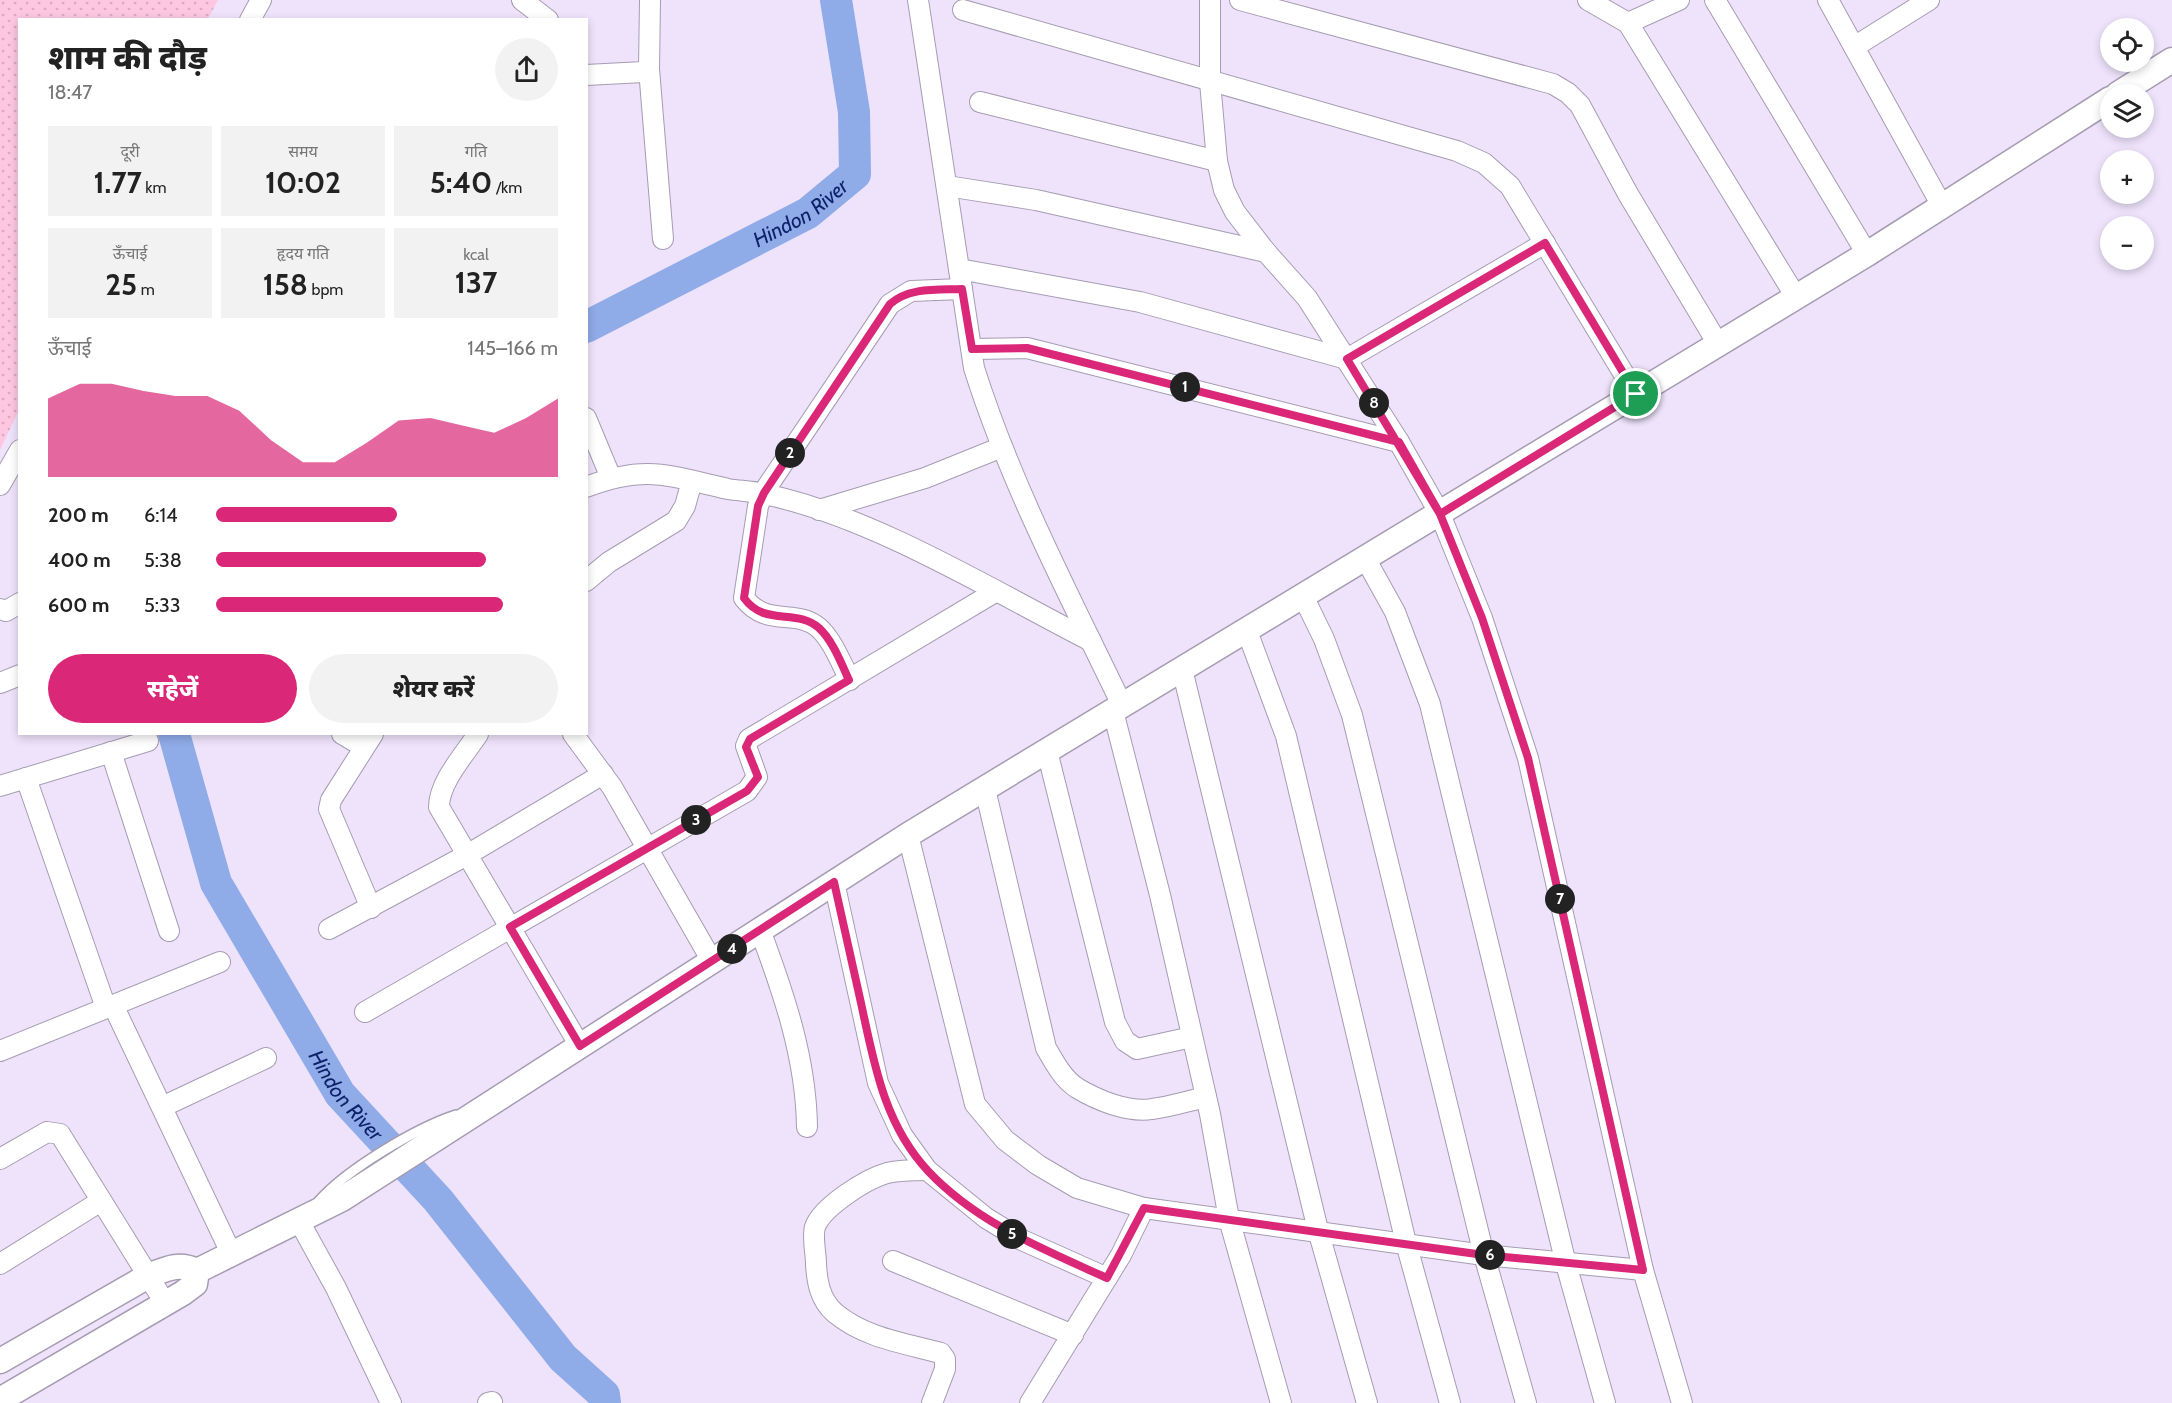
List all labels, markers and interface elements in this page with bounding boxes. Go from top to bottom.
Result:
map controls [2100,18,2154,270]
button: locate [2100,18,2154,72]
text: शाम की दौड़ [48,37,207,77]
button: share [495,38,558,101]
text: 18:47 [48,80,92,104]
button: layers [2100,84,2154,138]
text: दूरी [120,142,140,161]
text: समय [288,142,318,161]
text: गति [465,142,487,161]
button: + [2100,150,2154,204]
text: 1.77 [93,164,142,201]
text: 10:02 [265,164,341,201]
text: 5:40 [430,164,492,201]
water label: Hindon River [748,172,854,252]
text: km [142,178,167,197]
text: /km [492,178,522,197]
button: − [2100,216,2154,270]
text: ऊँचाई [113,244,147,263]
text: हृदय गति [277,244,329,263]
text: kcal [463,245,489,264]
text: 137 [455,264,497,301]
text: 25 [105,266,137,303]
text: 158 [263,266,308,303]
text: m [137,280,155,299]
text: bpm [308,280,343,299]
text: ऊँचाई [48,336,91,360]
text: 145–166 m [467,336,558,360]
pin [1610,368,1661,419]
pin: 1 [1170,372,1200,402]
text: 1 [1182,377,1188,396]
icon: arrive [1619,377,1652,410]
pin: 8 [1359,388,1389,418]
text: 8 [1369,393,1379,412]
pin: 2 [775,438,805,468]
text: 2 [786,443,794,462]
text: 200 m [48,503,109,527]
text: 6:14 [144,503,178,527]
text: 400 m [48,548,111,572]
text: 5:38 [144,548,182,572]
text: 600 m [48,593,109,617]
text: 5:33 [144,593,181,617]
button: सहेजें [48,654,297,723]
button: शेयर करें [309,654,558,723]
pin: 3 [681,805,711,835]
text: 3 [692,810,700,829]
pin: 7 [1545,884,1575,914]
text: 7 [1556,889,1564,908]
pin: 4 [717,934,747,964]
text: 4 [727,939,737,958]
water label: Hindon River [304,1045,390,1146]
pin: 5 [997,1219,1027,1249]
text: 5 [1008,1224,1016,1243]
pin: 6 [1475,1240,1505,1270]
text: 6 [1486,1245,1495,1264]

